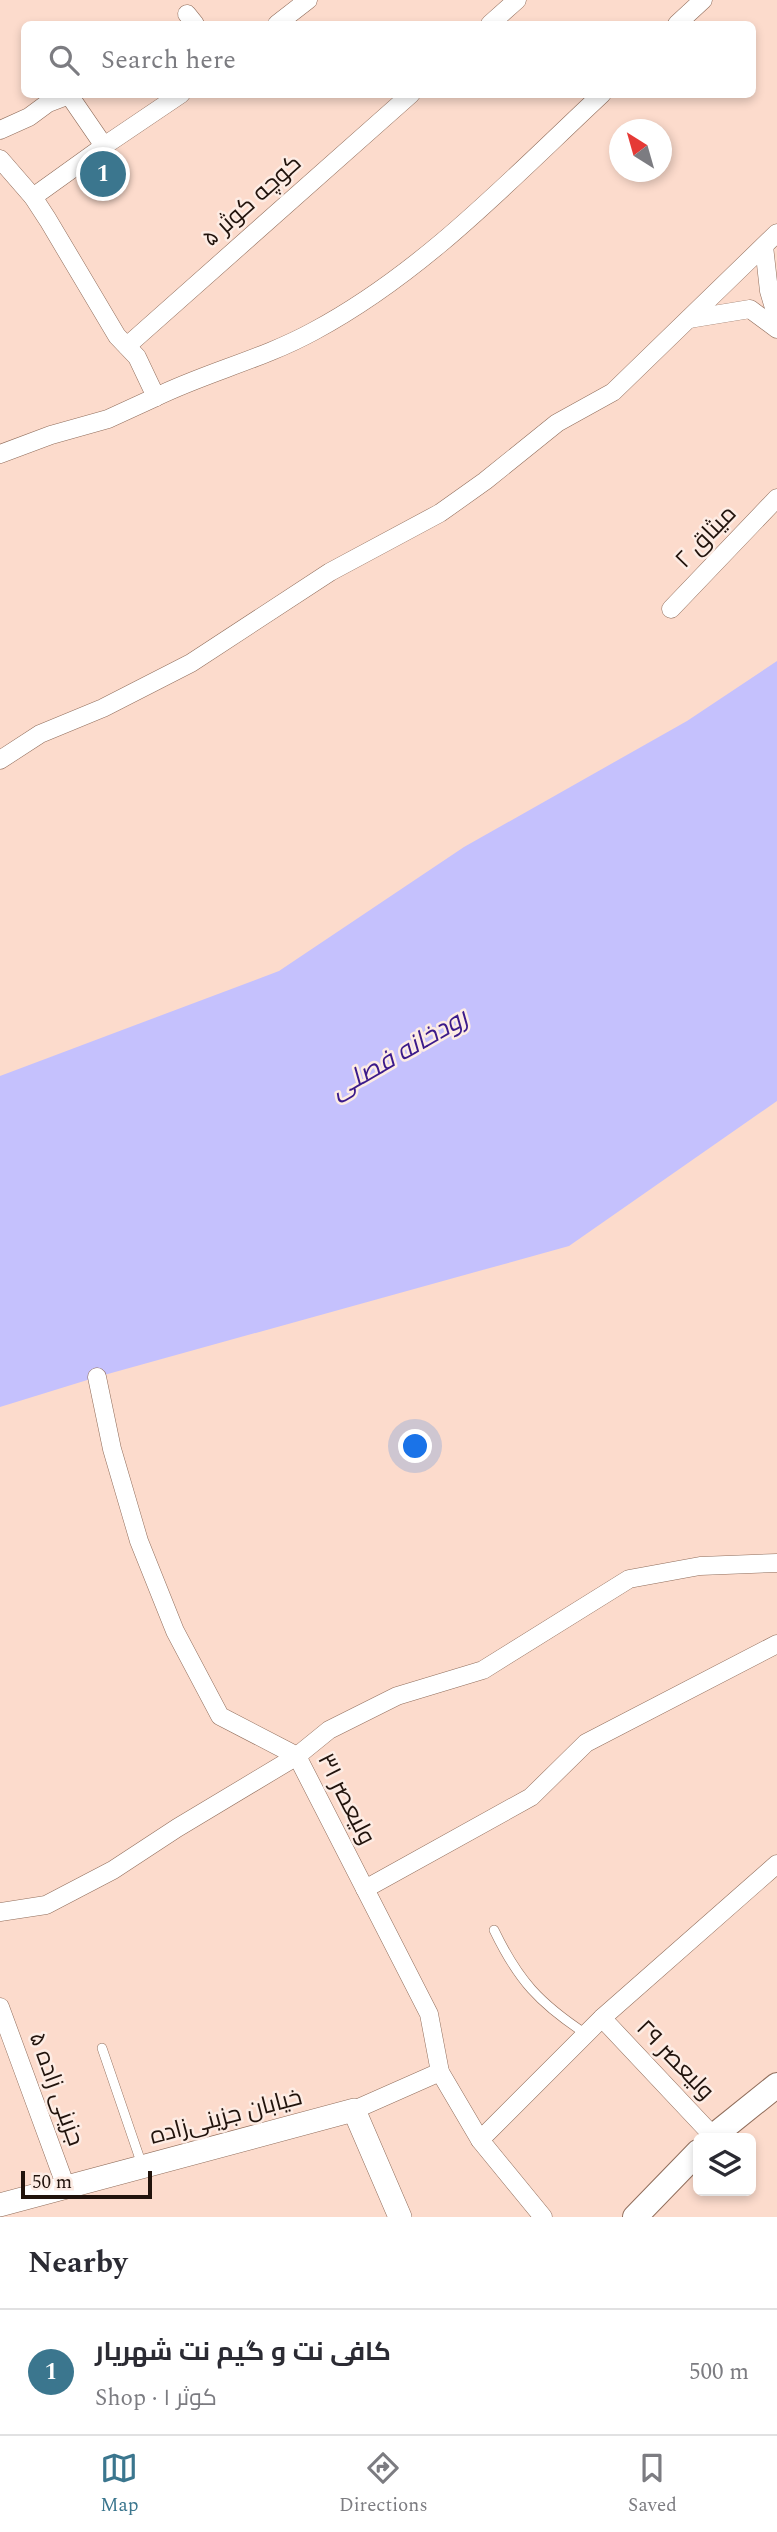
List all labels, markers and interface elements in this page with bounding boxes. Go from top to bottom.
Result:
search box [21,21,756,98]
text: Search here [101,40,236,80]
icon: search [45,41,83,79]
north arrow [609,119,672,182]
street label: کوچه کوثر ۵ [194,146,310,256]
pin: 1 [80,148,126,200]
street label: میثاق ۲ [667,497,745,577]
water label: رودخانه فصلی [323,997,477,1110]
your location [398,1429,432,1463]
street label: ولیعصر ۳۱ [308,1747,384,1851]
street label: ولیعصر ۲۹ [627,2012,723,2108]
street label: جزینی زاده ۵ [19,2027,93,2151]
street label: خیابان جزینی‌زاده [146,2079,306,2155]
map controls [693,2133,756,2196]
button: layers [693,2133,756,2196]
scale bar [21,2168,152,2200]
text: 50 m [32,2168,72,2197]
text: Nearby [28,2240,127,2286]
text: کافی نت و گیم نت شهریار [95,2332,391,2372]
text: 1 [45,2355,57,2390]
text: 500 m [689,2355,749,2390]
text: Shop · کوثر ۱ [95,2381,217,2416]
tab: Map [100,2449,139,2520]
tab: Directions [339,2449,428,2520]
tab: Saved [628,2449,677,2520]

